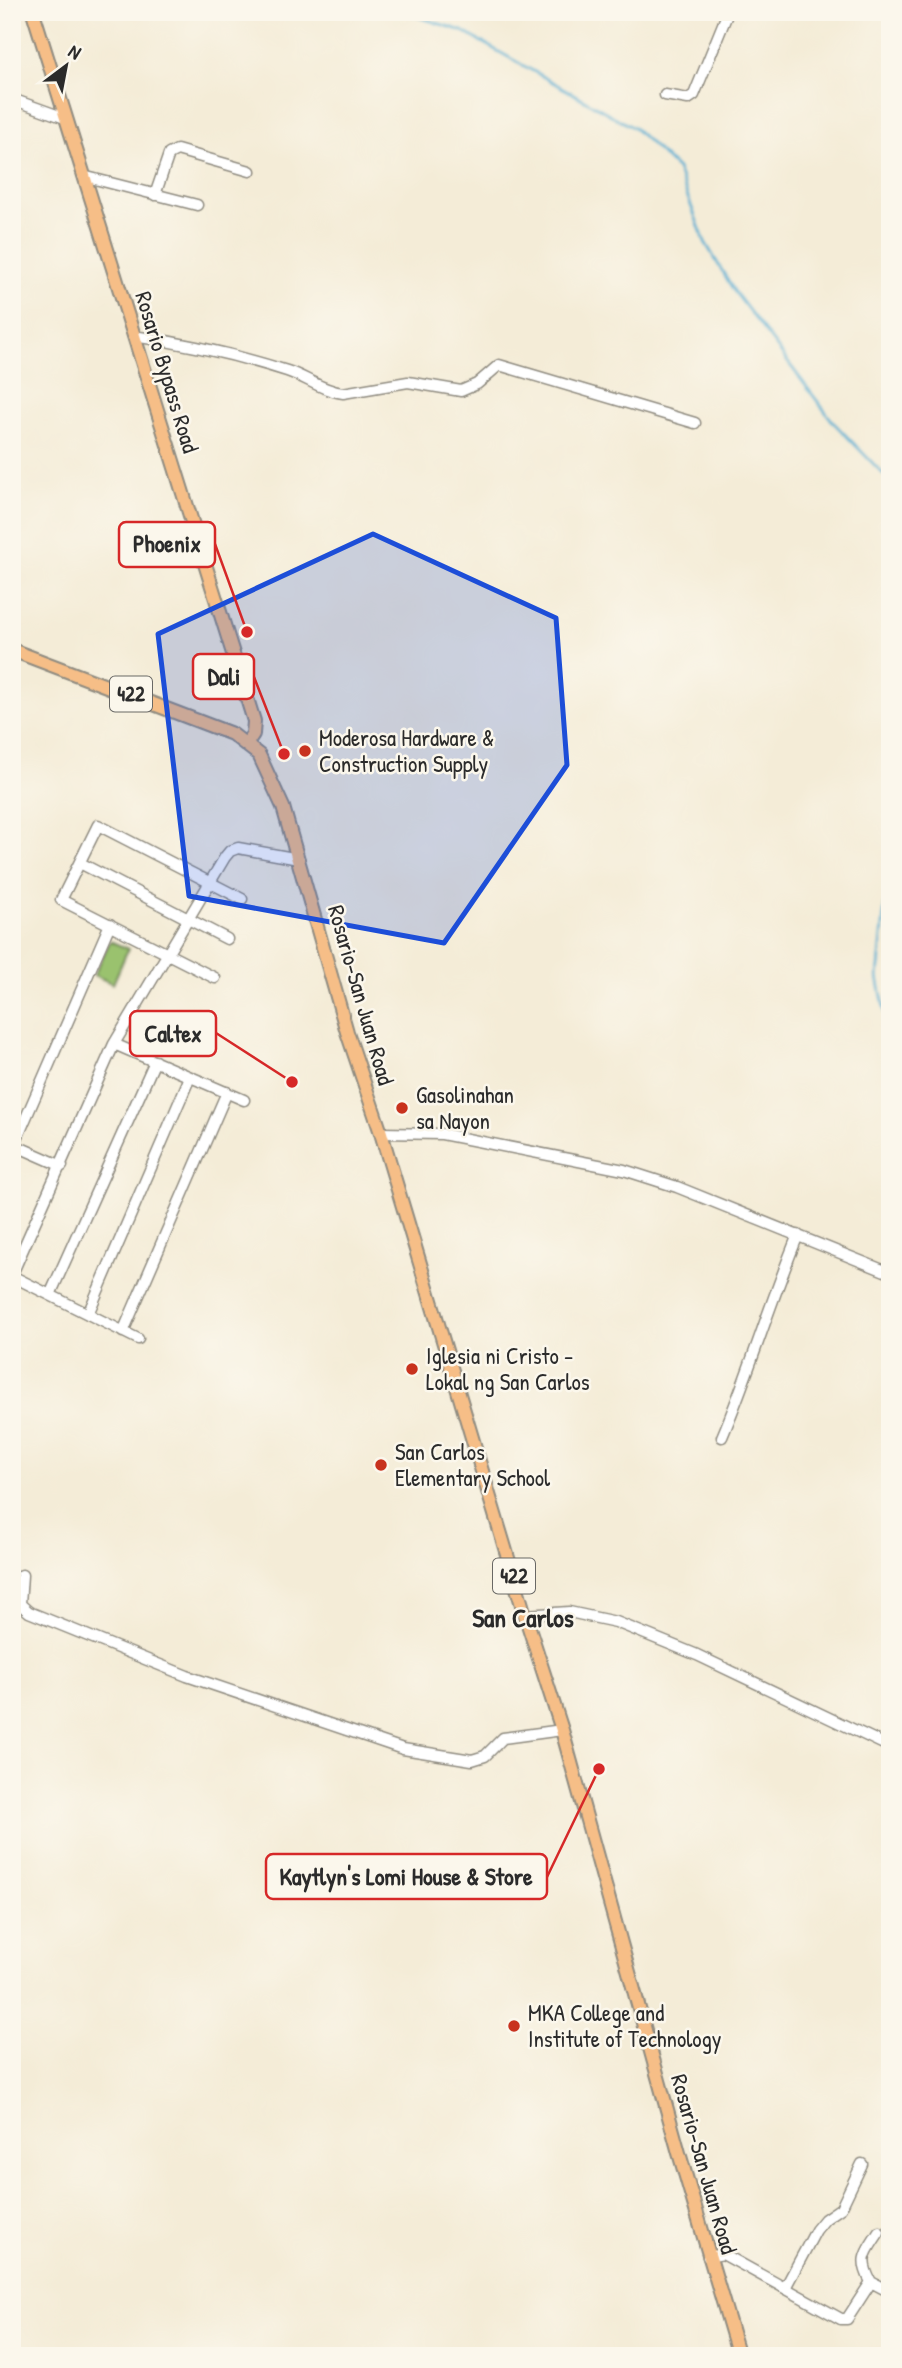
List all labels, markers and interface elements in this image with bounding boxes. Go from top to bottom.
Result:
north arrow [32,32,102,102]
text: N [64,38,86,65]
street label: Rosario Bypass Road [128,287,207,456]
callout: Phoenix [119,522,215,567]
text: Phoenix [133,527,201,559]
callout: Dali [193,654,254,699]
text: Dali [208,660,240,692]
road number: 422 [110,676,152,712]
place label: Moderosa Hardware & Construction Supply [319,722,494,779]
marker: Moderosa Hardware & Construction Supply [297,743,313,759]
street label: Rosario-San Juan Road [321,901,402,1088]
callout: Caltex [130,1011,216,1056]
text: Caltex [144,1017,202,1049]
place label: Gasolinahan sa Nayon [416,1079,514,1136]
marker: Gasolinahan sa Nayon [394,1100,410,1116]
place label: Iglesia ni Cristo - Lokal ng San Carlos [426,1340,590,1397]
marker: Iglesia ni Cristo - Lokal ng San Carlos [404,1361,420,1377]
place label: San Carlos Elementary School [395,1436,551,1493]
marker: San Carlos Elementary School [373,1457,389,1473]
road number: 422 [493,1558,535,1594]
district label: San Carlos [472,1600,574,1635]
callout: Kaytlyn's Lomi House & Store [266,1854,547,1899]
text: Kaytlyn's Lomi House & Store [279,1860,533,1893]
place label: MKA College and Institute of Technology [528,1997,722,2054]
marker: MKA College and Institute of Technology [506,2018,522,2034]
street label: Rosario-San Juan Road [664,2070,745,2257]

